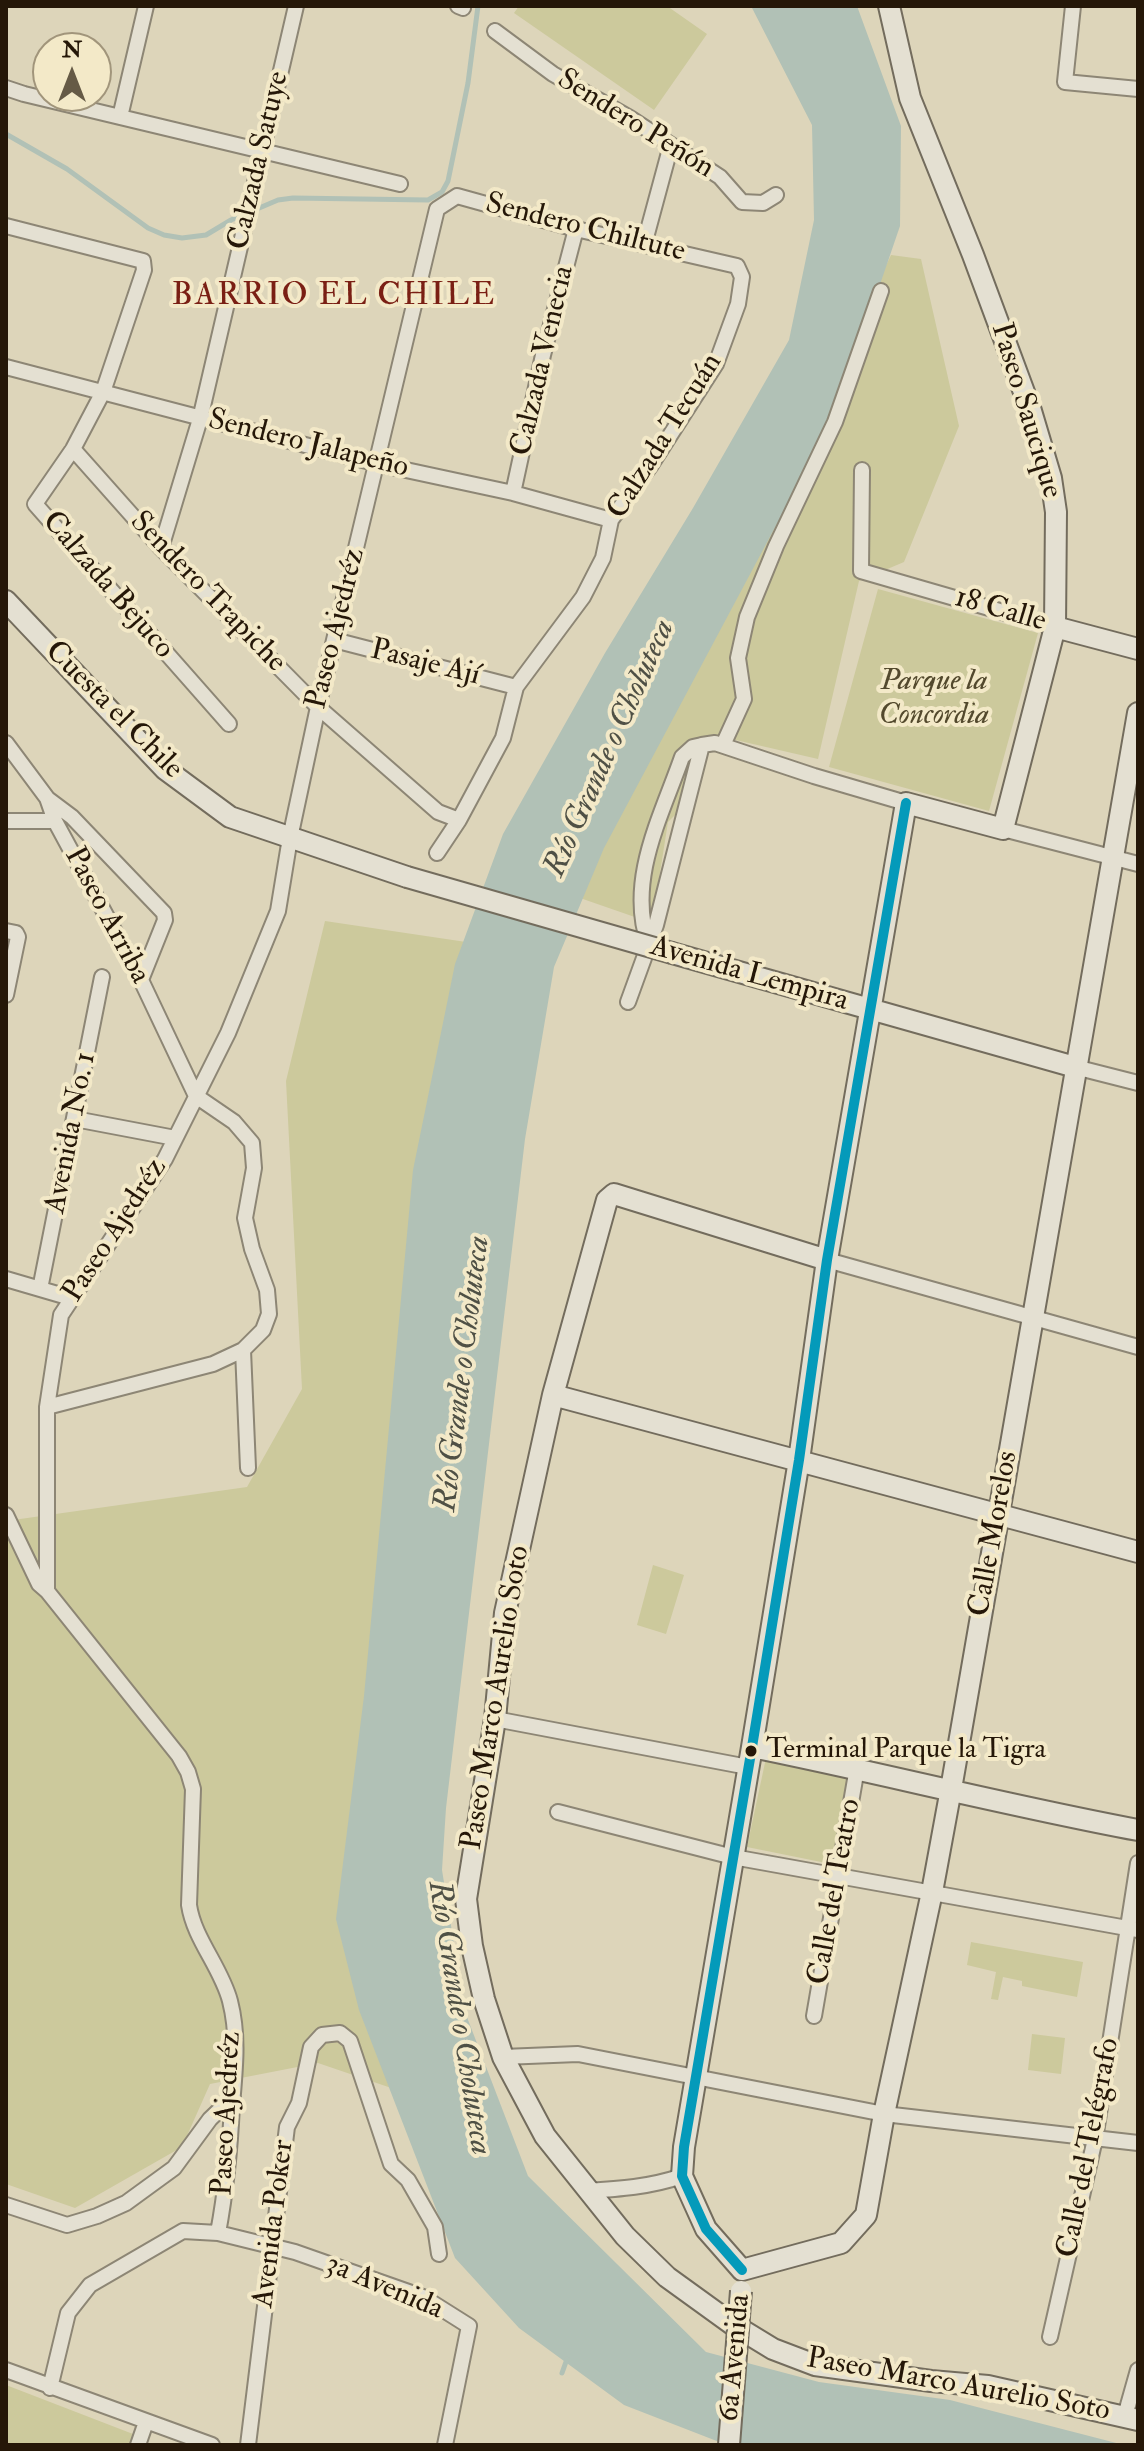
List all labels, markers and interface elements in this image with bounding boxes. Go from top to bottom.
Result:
north arrow [32,32,112,112]
text: N [62,36,82,64]
street label: Sendero Peñón [550,62,720,188]
street label: Calzada Satuye [222,68,298,254]
street label: Sendero Chiltute [482,187,688,271]
street label: Calzada Venecia [505,263,583,459]
district label: BARRIO EL CHILE [172,278,496,316]
street label: Paseo Saucique [981,319,1069,503]
street label: Calzada Tecuán [601,348,731,526]
street label: Sendero Jalapeño [204,403,412,487]
street label: Calzada Bejuco [33,505,181,667]
street label: Sendero Trapiche [121,505,293,681]
street label: Paseo Ajedréz [300,545,374,713]
street label: 18 Calle [950,581,1050,641]
water label: Río Grande o Choluteca [537,615,685,883]
street label: Pasaje Ají [367,633,483,695]
street label: Cuesta el Chile [36,634,190,788]
park label: Parque la Concordia [879,665,989,736]
street label: Paseo Arriba [55,842,157,990]
street label: Avenida Lempira [646,930,852,1020]
street label: Avenida No. 1 [39,1049,105,1217]
street label: Paseo Ajedréz [56,1152,176,1310]
water label: Río Grande o Choluteca [428,1234,500,1514]
street label: Calle Morelos [963,1449,1027,1619]
street label: Paseo Marco Aurelio Soto [455,1543,539,1853]
place label: Terminal Parque la Tigra [766,1734,1046,1768]
marker: Terminal Parque la Tigra [743,1743,759,1759]
street label: Calle del Teatro [802,1796,870,1988]
water label: Río Grande o Choluteca [417,1878,499,2158]
street label: Paseo Ajedréz [206,2031,250,2197]
street label: Calle del Telégrafo [1051,2035,1129,2261]
street label: Avenida Poker [247,2138,303,2310]
street label: 3a Avenida [320,2247,448,2329]
street label: 6a Avenida [713,2293,759,2423]
street label: Paseo Marco Aurelio Soto [804,2342,1112,2430]

